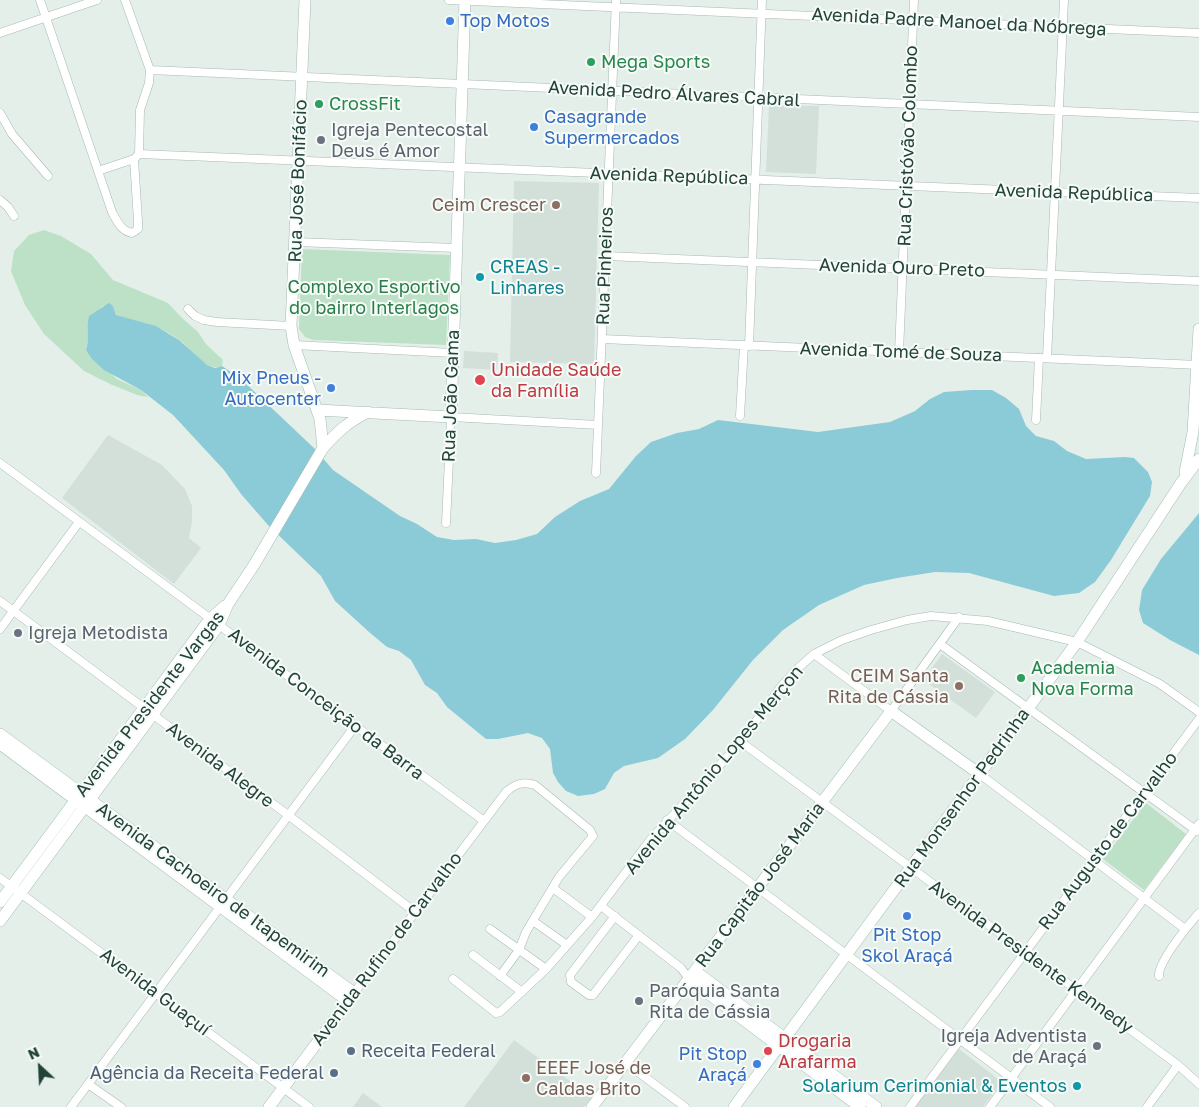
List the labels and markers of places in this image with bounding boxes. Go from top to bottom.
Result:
place label: Top Motos [460,10,550,32]
marker: Top Motos [444,15,456,27]
place label: Mega Sports [601,51,710,73]
marker: Mega Sports [585,56,597,68]
place label: CrossFit [329,93,401,115]
marker: CrossFit [313,98,325,110]
place label: Casagrande Supermercados [544,106,680,148]
place label: Igreja Pentecostal Deus é Amor [331,119,488,162]
marker: Casagrande Supermercados [528,121,540,133]
marker: Igreja Pentecostal Deus é Amor [315,134,327,146]
place label: Ceim Crescer [432,194,546,216]
marker: Ceim Crescer [550,199,562,211]
place label: CREAS - Linhares [490,256,564,298]
marker: CREAS - Linhares [474,271,486,283]
place label: Unidade Saúde da Família [491,359,621,402]
place label: Mix Pneus - Autocenter [221,367,321,409]
marker: Unidade Saúde da Família [473,373,487,387]
marker: Mix Pneus - Autocenter [325,382,337,394]
place label: Igreja Metodista [28,622,168,644]
marker: Igreja Metodista [12,627,24,639]
place label: Academia Nova Forma [1031,657,1134,700]
place label: CEIM Santa Rita de Cássia [828,665,949,708]
marker: Academia Nova Forma [1015,672,1027,684]
marker: CEIM Santa Rita de Cássia [953,680,965,692]
marker: Pit Stop Skol Araçá [901,910,913,922]
place label: Pit Stop Skol Araçá [861,924,953,966]
place label: Paróquia Santa Rita de Cássia [649,980,780,1022]
marker: Paróquia Santa Rita de Cássia [633,995,645,1007]
place label: Igreja Adventista de Araçá [941,1025,1087,1068]
place label: Drogaria Arafarma [778,1030,857,1072]
place label: Receita Federal [361,1040,496,1062]
marker: Igreja Adventista de Araçá [1091,1040,1103,1052]
place label: Pit Stop Araçá [678,1043,747,1086]
marker: Receita Federal [345,1045,357,1057]
marker: Drogaria Arafarma [762,1045,774,1057]
place label: EEEF José de Caldas Brito [536,1057,651,1100]
marker: Pit Stop Araçá [751,1058,763,1070]
place label: Agência da Receita Federal [90,1062,324,1084]
marker: Agência da Receita Federal [328,1067,340,1079]
marker: EEEF José de Caldas Brito [520,1072,532,1084]
place label: Solarium Cerimonial & Eventos [802,1075,1067,1097]
marker: Solarium Cerimonial & Eventos [1071,1080,1083,1092]

